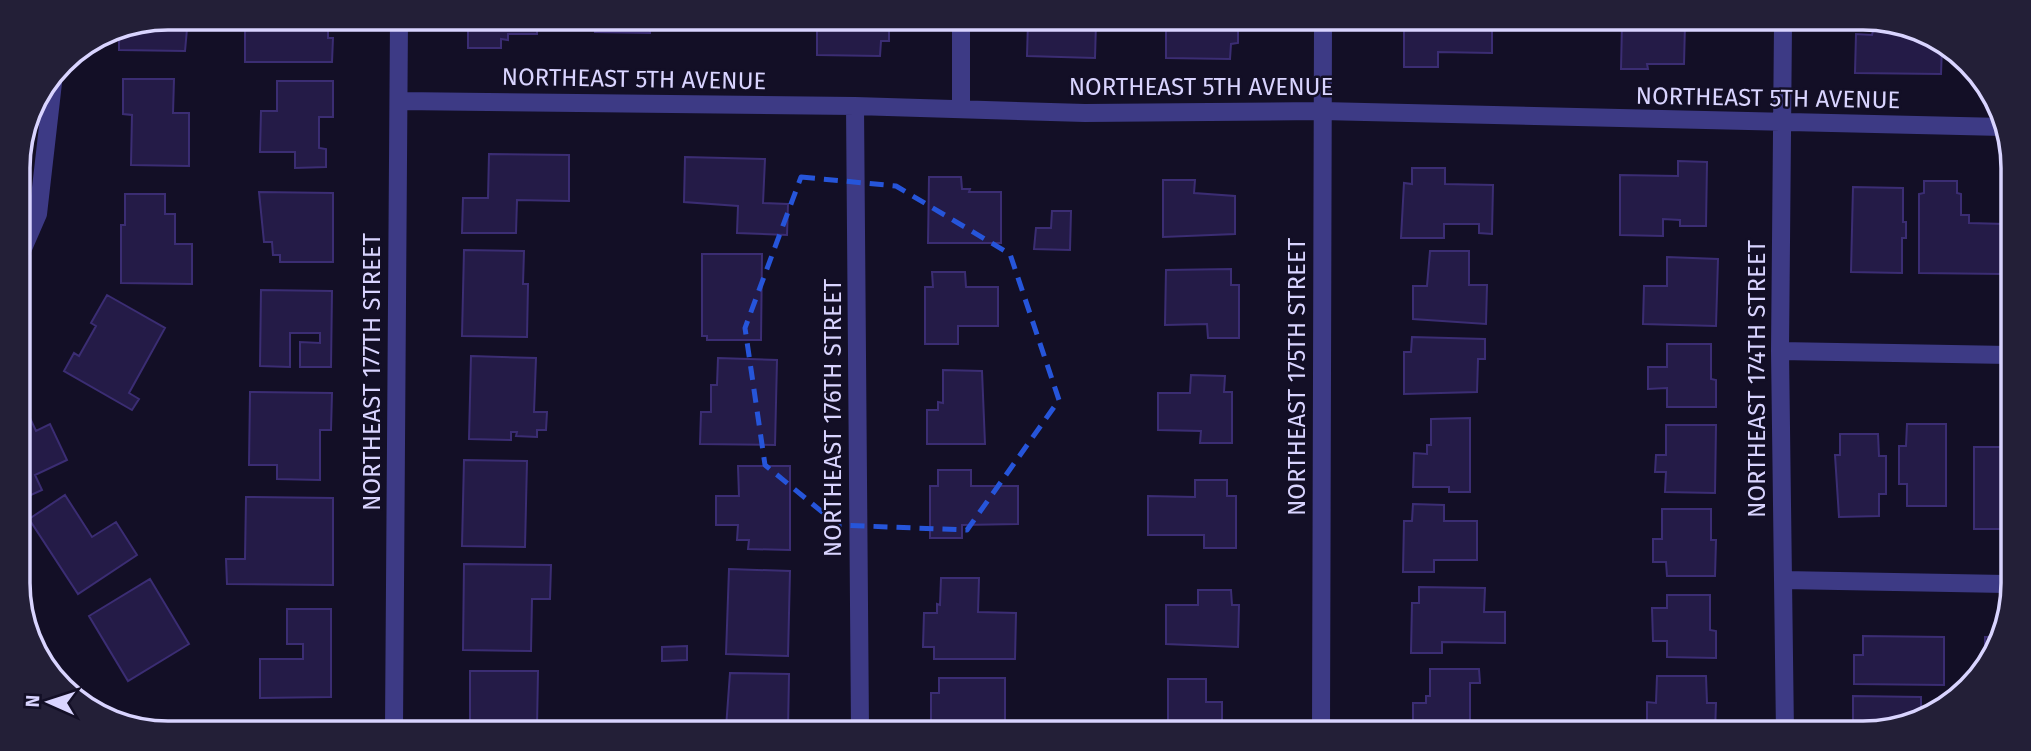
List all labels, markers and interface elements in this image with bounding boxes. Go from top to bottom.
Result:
street label: NORTHEAST 5TH AVENUE [501,63,767,95]
street label: NORTHEAST 5TH AVENUE [1069,73,1333,101]
street label: NORTHEAST 5TH AVENUE [1635,82,1901,114]
street label: NORTHEAST 177TH STREET [358,232,386,511]
street label: NORTHEAST 175TH STREET [1283,237,1311,516]
street label: NORTHEAST 174TH STREET [1743,239,1771,518]
street label: NORTHEAST 176TH STREET [819,278,847,557]
north arrow [14,667,84,737]
text: N [21,694,44,708]

